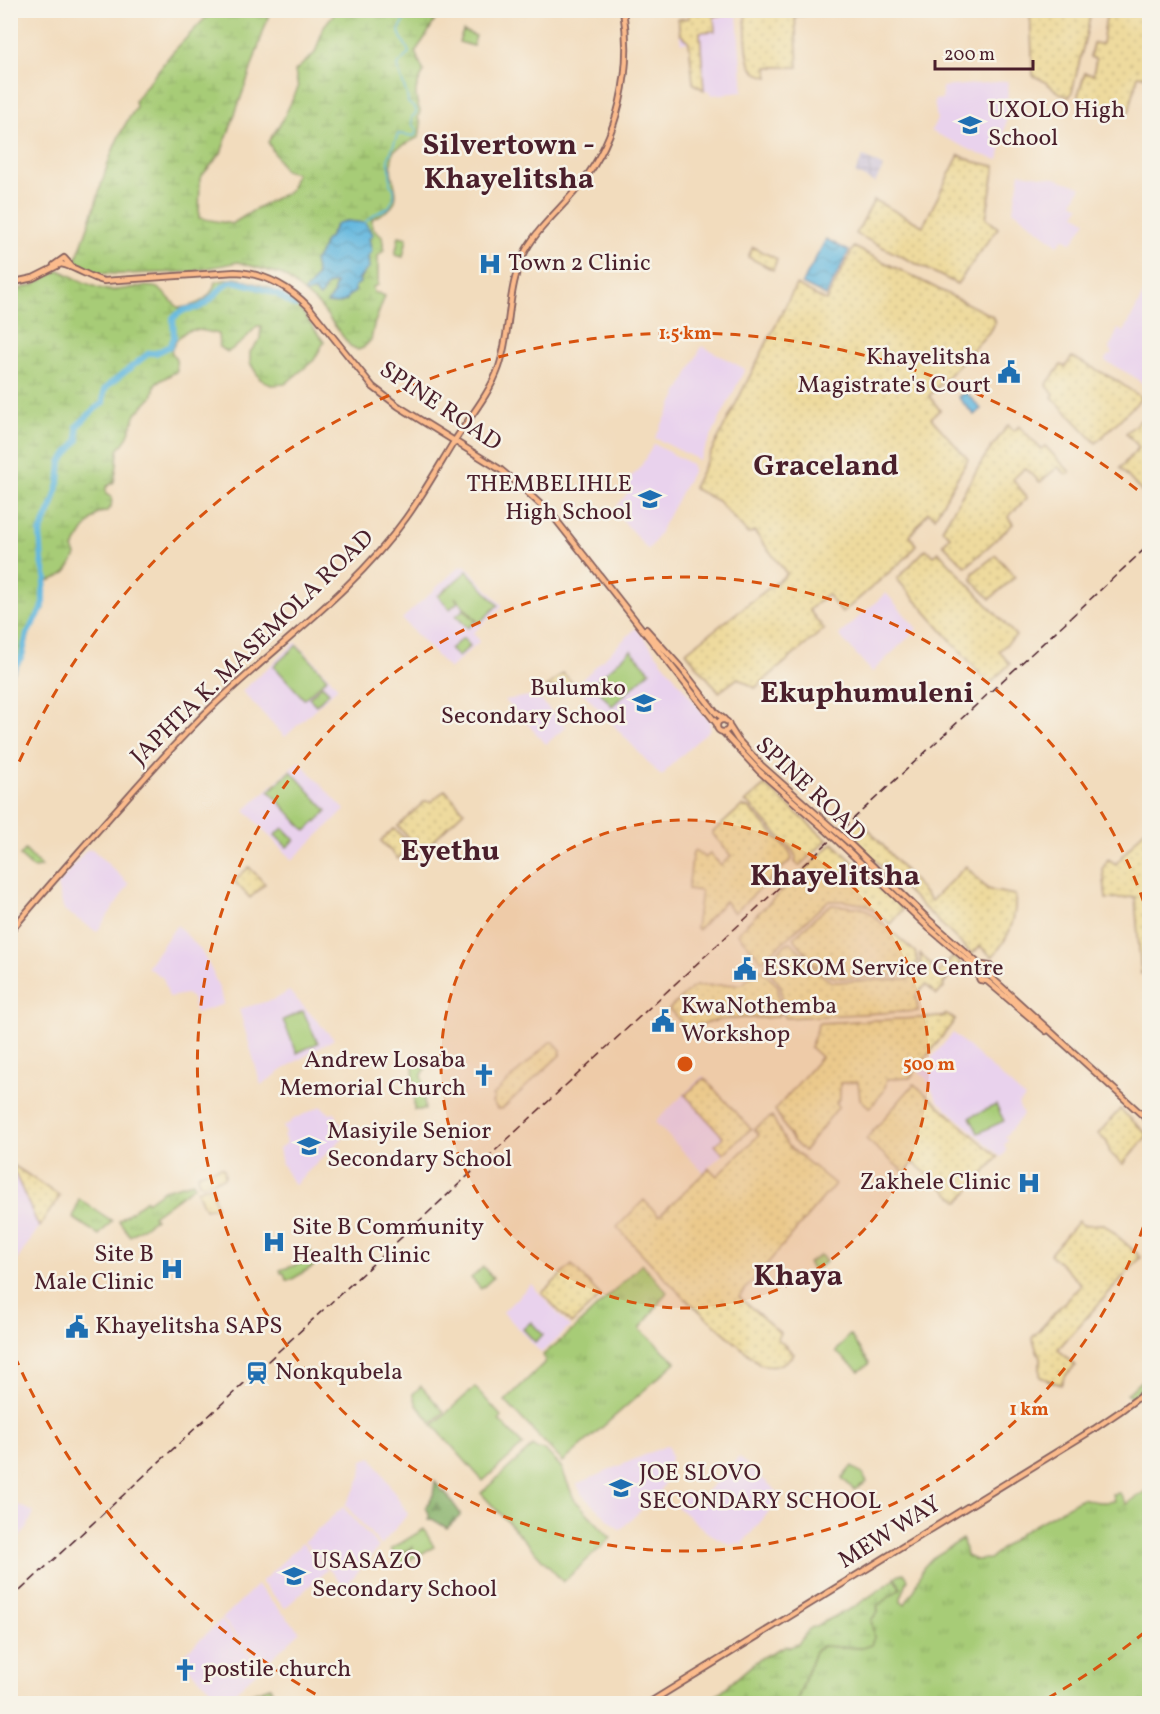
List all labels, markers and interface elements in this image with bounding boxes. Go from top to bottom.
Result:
scale bar [935,33,1032,71]
text: 200 m [944,43,995,68]
place label: UXOLO High School [988,94,1125,156]
school or university icon: UXOLO High School [957,112,983,138]
district label: Silvertown - Khayelitsha [423,125,595,201]
place label: Town 2 Clinic [508,247,651,281]
hospital icon: Town 2 Clinic [477,251,503,277]
text: 1.5 km [659,322,711,347]
place label: Khayelitsha Magistrate's Court [798,341,991,403]
street label: SPINE ROAD [372,354,508,460]
public building icon: Khayelitsha Magistrate's Court [996,359,1022,385]
district label: Graceland [753,446,899,488]
place label: THEMBELIHLE High School [466,468,632,530]
school or university icon: THEMBELIHLE High School [637,486,663,512]
street label: JAPHTA K. MASEMOLA ROAD [124,522,382,774]
place label: Bulumko Secondary School [441,672,626,734]
district label: Ekuphumuleni [760,673,974,715]
school or university icon: Bulumko Secondary School [631,690,657,716]
street label: SPINE ROAD [747,730,873,850]
district label: Eyethu [400,831,500,873]
district label: Khayelitsha [750,856,920,898]
place label: ESKOM Service Centre [763,952,1004,986]
public building icon: ESKOM Service Centre [732,956,758,982]
place label: KwaNothemba Workshop [681,990,837,1052]
public building icon: KwaNothemba Workshop [650,1008,676,1034]
place label: Andrew Losaba Memorial Church [280,1044,466,1106]
text: 500 m [903,1053,955,1078]
centre of rings [675,1054,695,1074]
church icon: Andrew Losaba Memorial Church [471,1062,497,1088]
place label: Masiyile Senior Secondary School [327,1115,512,1177]
school or university icon: Masiyile Senior Secondary School [296,1133,322,1159]
place label: Zakhele Clinic [859,1166,1011,1200]
hospital icon: Zakhele Clinic [1016,1170,1042,1196]
place label: Site B Community Health Clinic [292,1211,484,1273]
hospital icon: Site B Community Health Clinic [261,1229,287,1255]
place label: Site B Male Clinic [34,1238,154,1300]
hospital icon: Site B Male Clinic [159,1256,185,1282]
district label: Khaya [753,1256,843,1298]
place label: Khayelitsha SAPS [95,1310,282,1344]
public building icon: Khayelitsha SAPS [64,1314,90,1340]
place label: Nonkqubela [275,1356,403,1390]
station icon: Nonkqubela [244,1360,270,1386]
text: 1 km [1009,1398,1049,1423]
place label: JOE SLOVO SECONDARY SCHOOL [639,1457,881,1519]
school or university icon: JOE SLOVO SECONDARY SCHOOL [608,1475,634,1501]
street label: MEW WAY [832,1488,948,1578]
place label: USASAZO Secondary School [312,1545,497,1607]
school or university icon: USASAZO Secondary School [281,1563,307,1589]
place label: postile church [203,1653,351,1687]
church icon: postile church [172,1657,198,1683]

